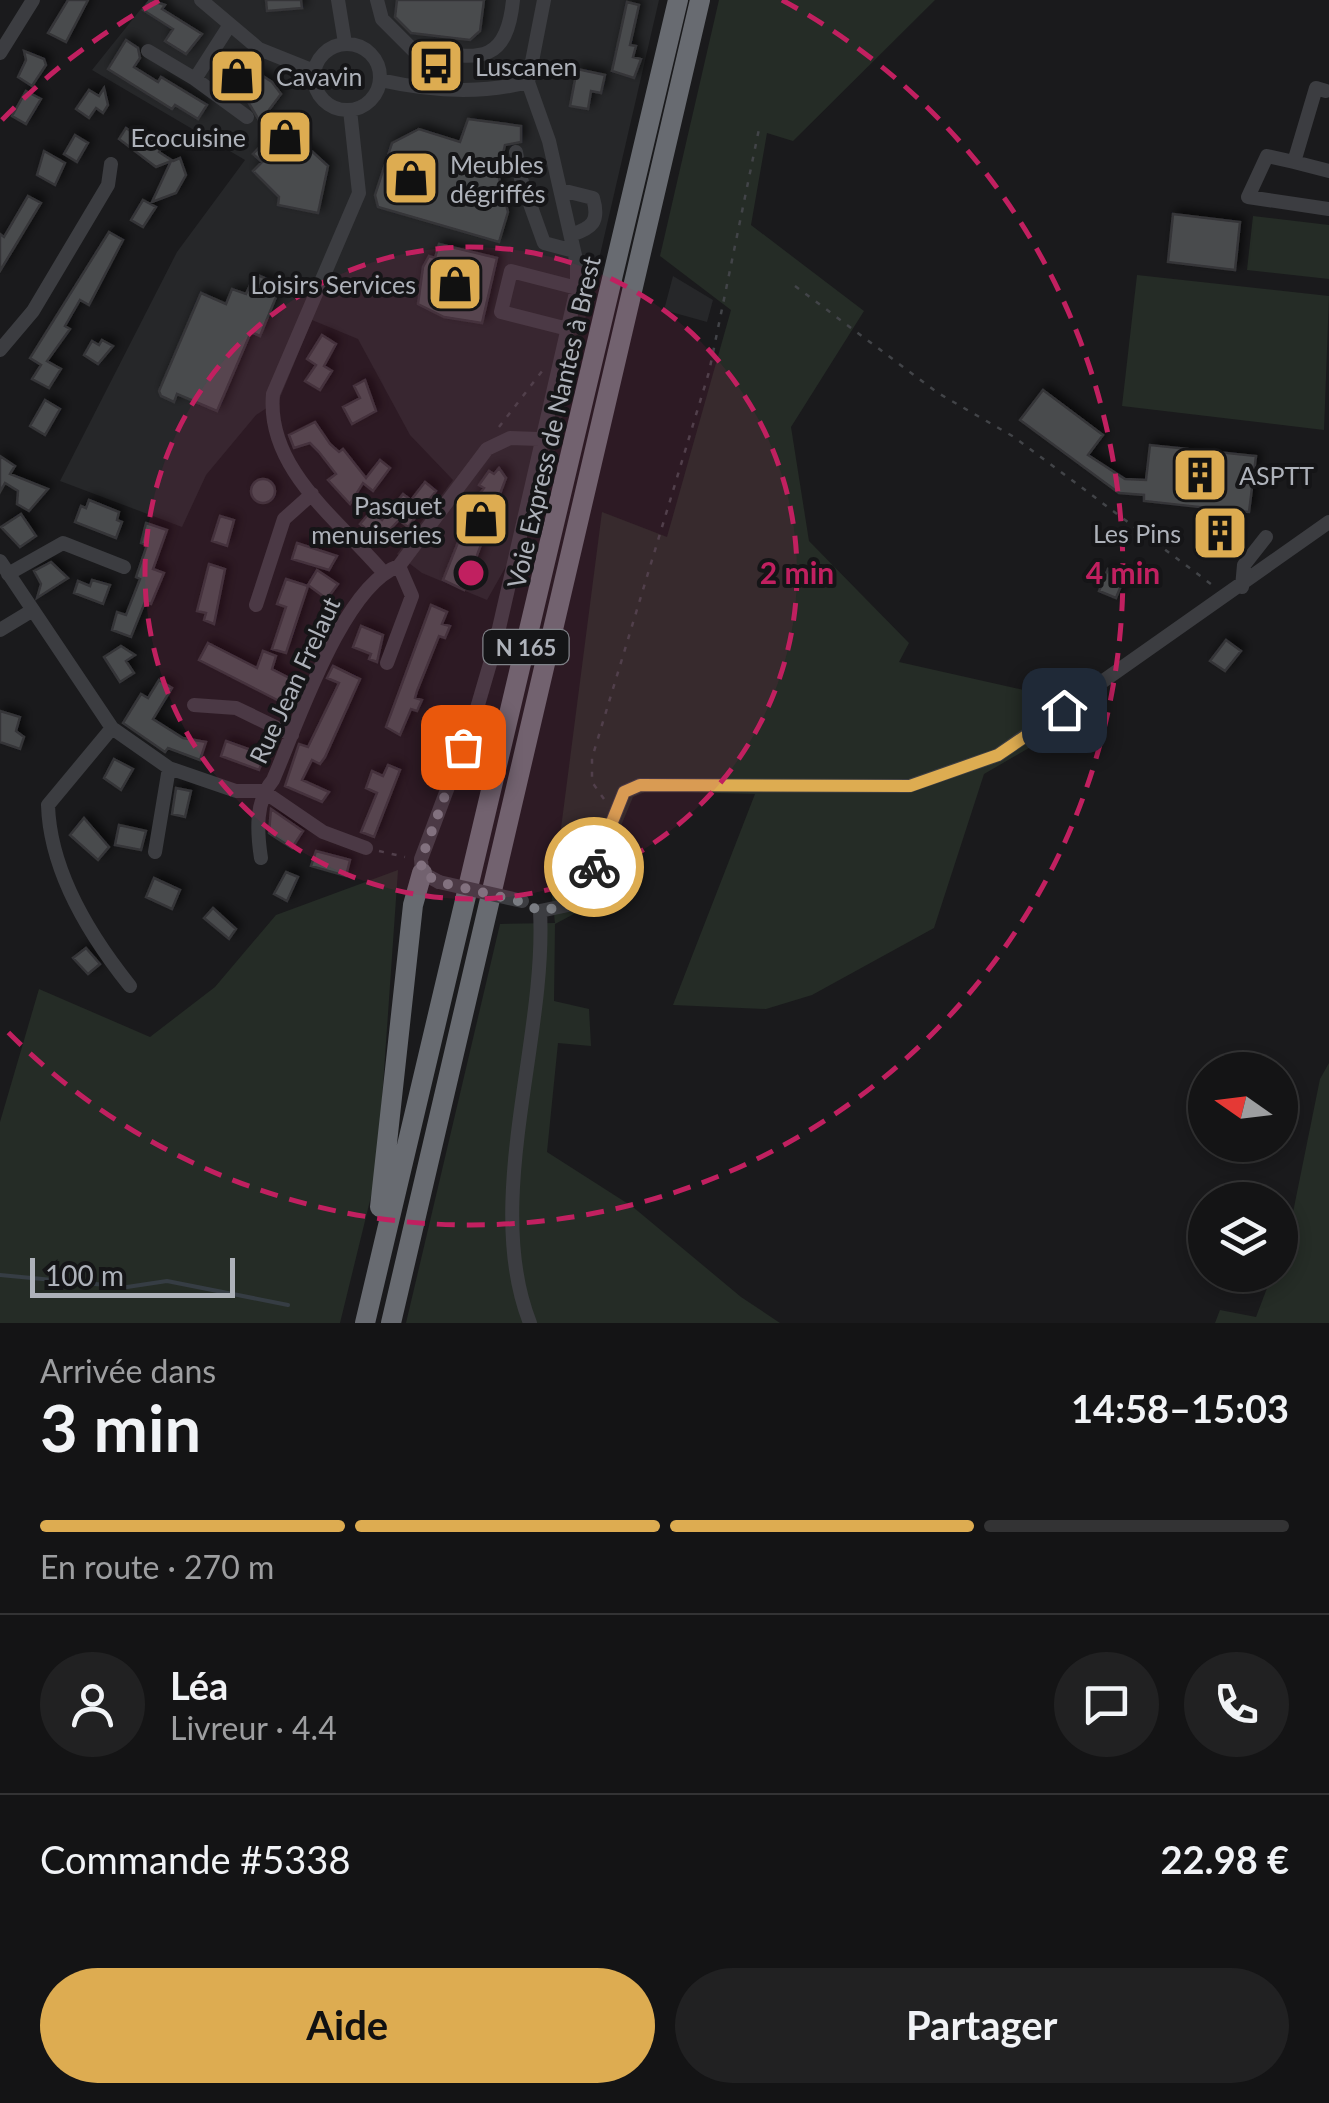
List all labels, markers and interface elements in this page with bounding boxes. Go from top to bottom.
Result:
bus stop icon: Luscanen [406,36,466,96]
shop icon: Cavavin [207,46,267,106]
place label: Luscanen [475,51,577,81]
place label: Cavavin [276,61,363,91]
shop icon: Ecocuisine [255,107,315,167]
place label: Ecocuisine [130,122,246,152]
shop icon: Meubles dégriffés [381,148,441,208]
place label: Meubles dégriffés [450,149,546,208]
street label: Voie Express de Nantes à Brest [500,253,606,591]
shop icon: Loisirs Services [425,254,485,314]
place label: Loisirs Services [250,269,416,299]
building icon: ASPTT [1170,445,1230,505]
place label: ASPTT [1239,460,1314,490]
shop icon: Pasquet menuiseries [451,489,511,549]
place label: Pasquet menuiseries [311,490,442,549]
building icon: Les Pins [1190,503,1250,563]
place label: Les Pins [1093,518,1181,548]
text: 2 min [760,554,834,590]
text: 4 min [1086,554,1160,590]
centre of rings [453,555,489,591]
street label: Rue Jean Frelaut [242,592,346,768]
road number: N 165 [484,630,568,664]
pin [1022,668,1107,753]
icon: home [1037,683,1092,738]
pin [421,705,506,790]
icon: bag [436,720,491,775]
courier [544,817,644,917]
icon: bike [567,840,622,895]
north arrow [1188,1052,1298,1162]
map controls [1188,1052,1298,1292]
button: layers [1188,1182,1298,1292]
scale bar [30,1253,235,1298]
text: 100 m [45,1258,124,1292]
text: Arrivée dans [40,1351,216,1390]
text: 14:58–15:03 [1071,1385,1289,1431]
text: 3 min [40,1388,201,1466]
text: En route · 270 m [40,1547,274,1586]
button: person [40,1652,145,1757]
button: chat [1054,1652,1159,1757]
button: phone [1184,1652,1289,1757]
text: Léa [170,1662,228,1708]
text: Livreur · 4.4 [170,1708,337,1747]
text: Commande #5338 [40,1836,350,1882]
text: 22.98 € [1161,1836,1289,1882]
button: Aide [40,1968,655,2083]
button: Partager [675,1968,1289,2083]

